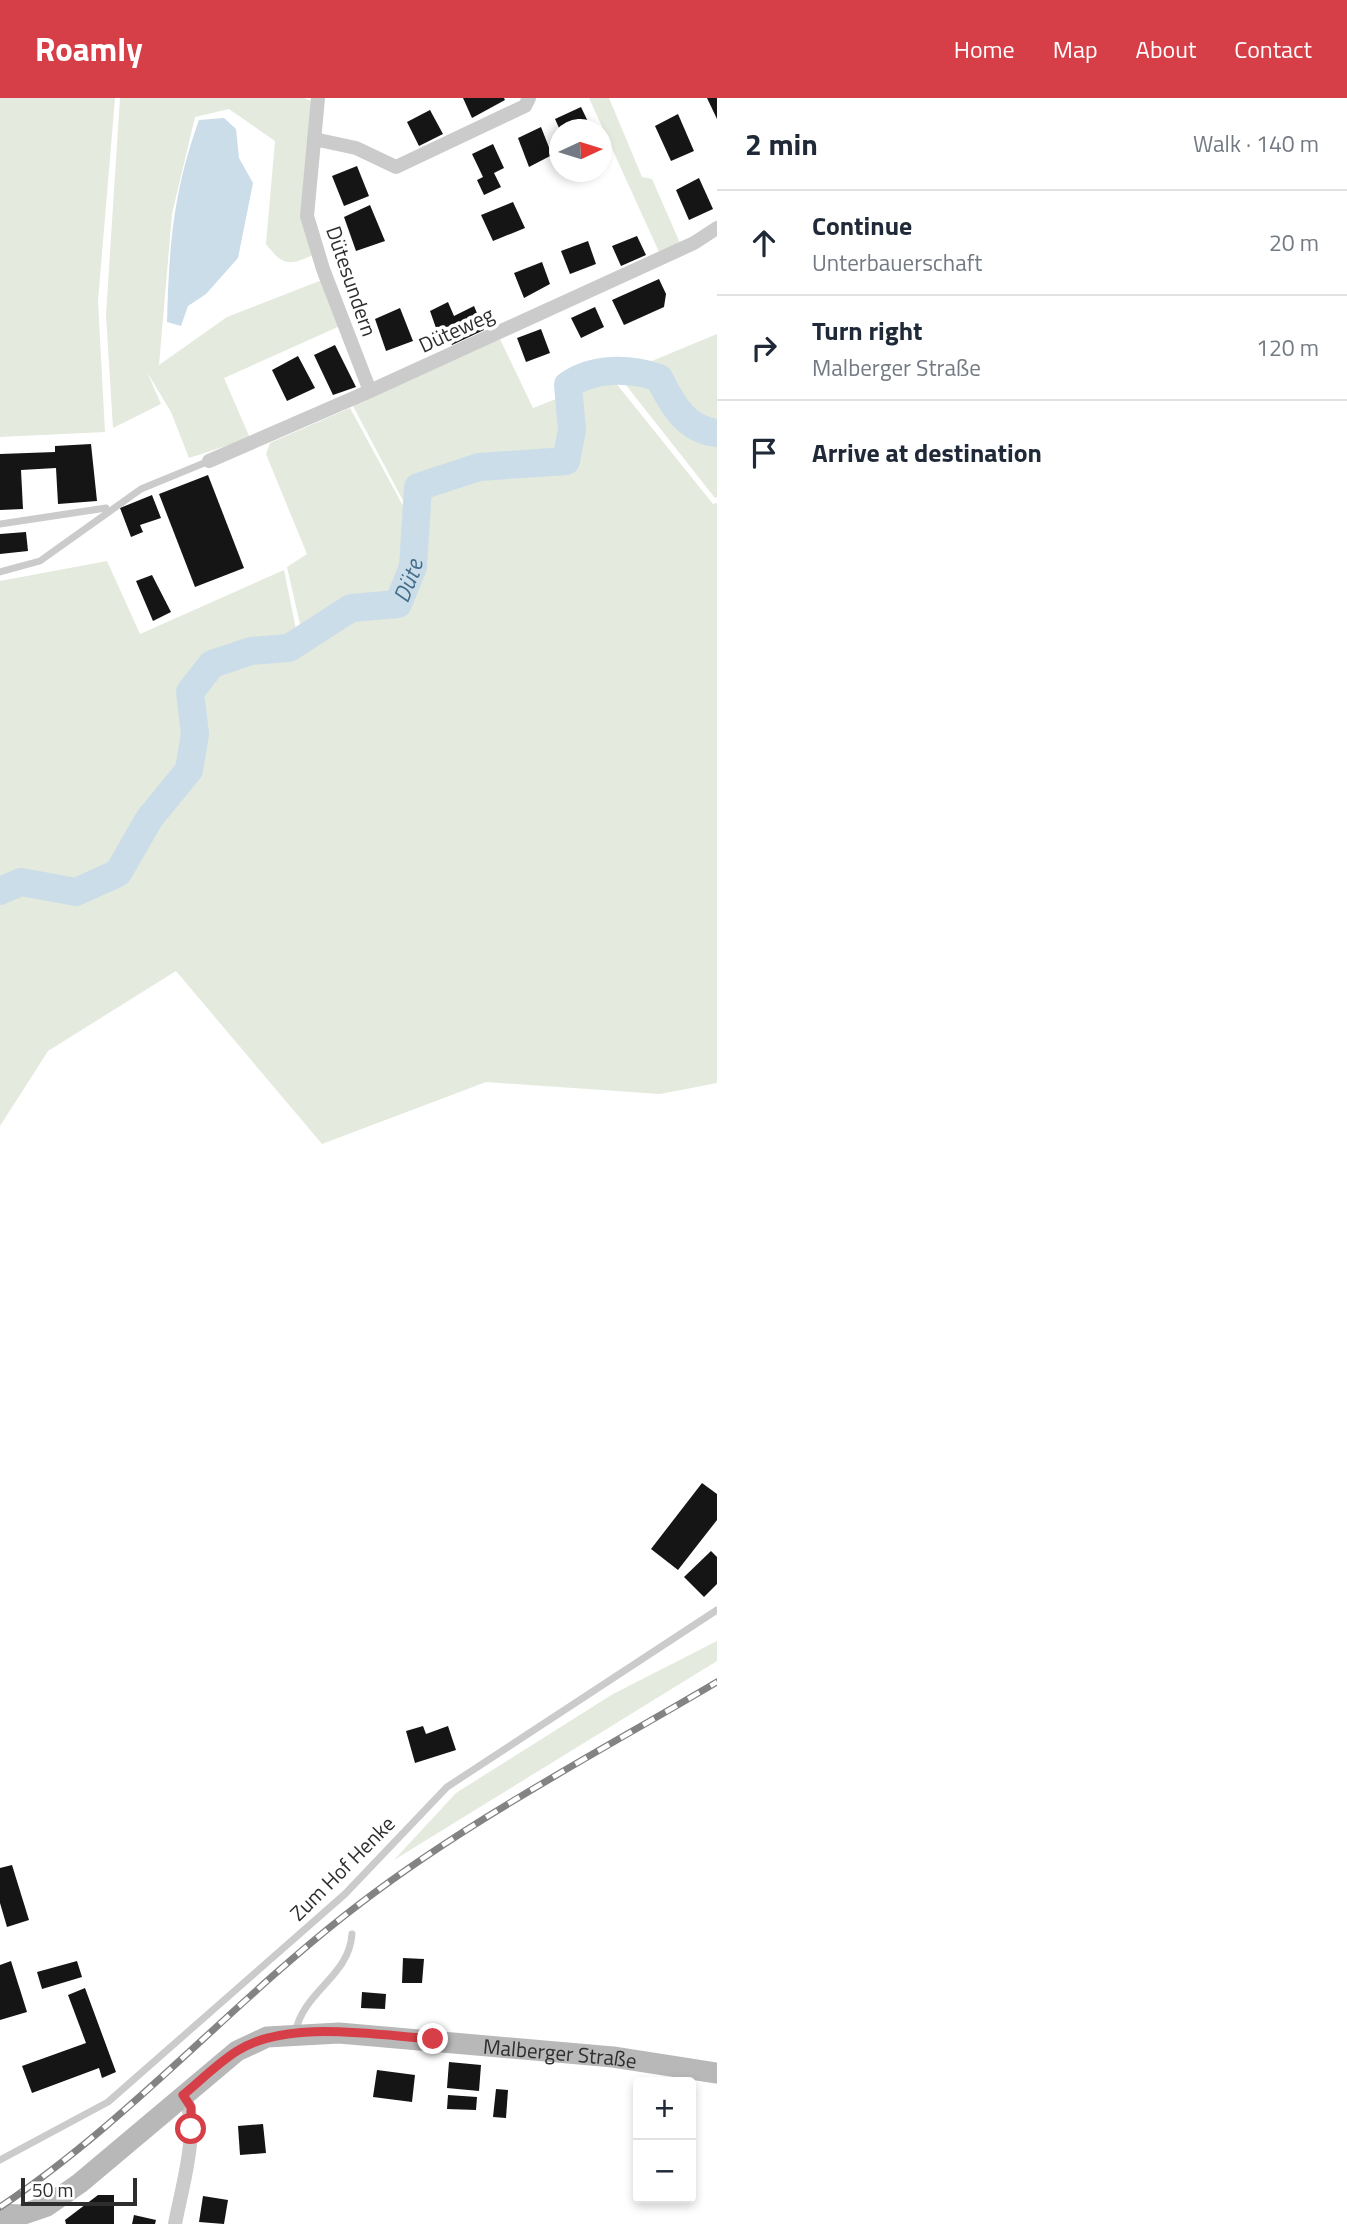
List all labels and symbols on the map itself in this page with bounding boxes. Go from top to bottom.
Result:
north arrow [549,119,612,182]
street label: Dütesundern [318,221,386,341]
street label: Düteweg [413,298,499,360]
water label: Düte [383,558,431,607]
street label: Zum Hof Henke [282,1808,402,1928]
route end [417,2023,448,2054]
street label: Malberger Straße [482,2030,639,2076]
route start [175,2113,206,2144]
scale bar [21,2175,136,2207]

